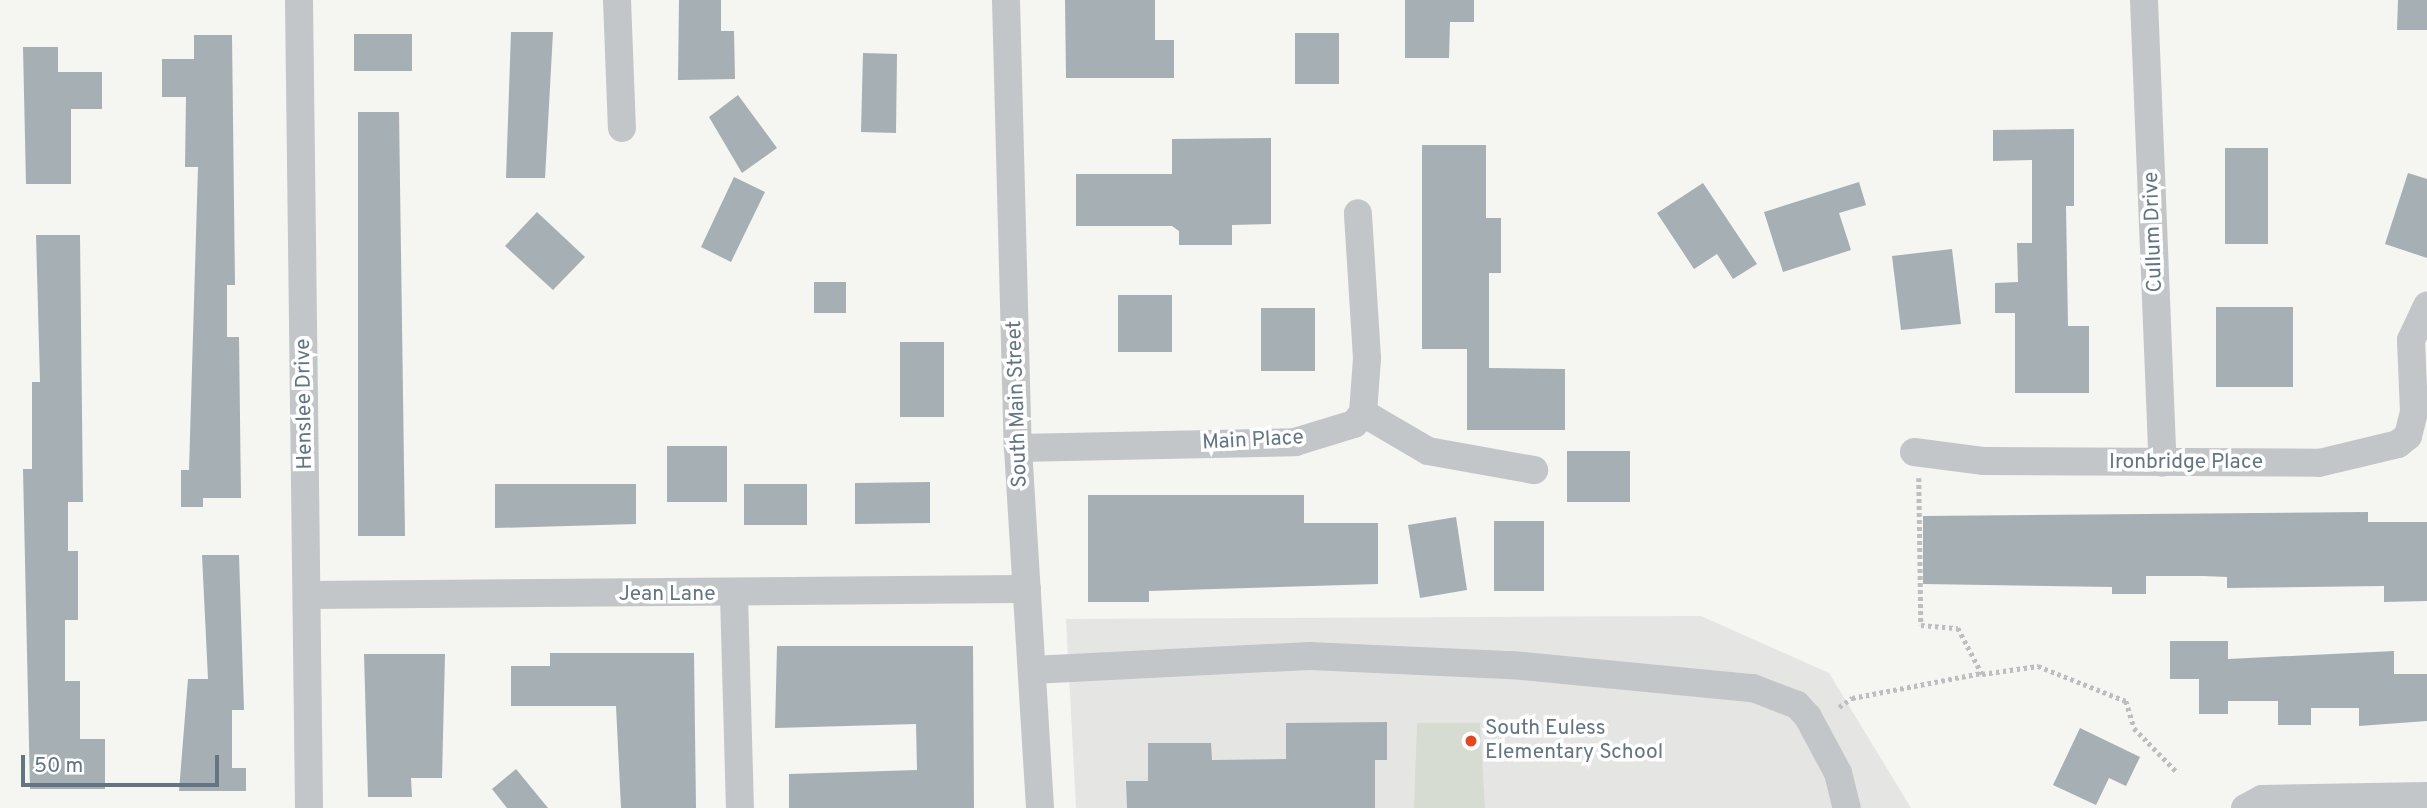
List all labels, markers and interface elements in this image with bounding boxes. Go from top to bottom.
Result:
street label: Cullum Drive [2139,171,2169,293]
street label: South Main Street [1002,320,1034,488]
street label: Henslee Drive [291,338,319,470]
street label: Main Place [1202,426,1304,456]
street label: Ironbridge Place [2109,450,2263,476]
street label: Jean Lane [618,582,716,608]
place label: South Euless Elementary School [1485,716,1663,766]
marker: South Euless Elementary School [1463,733,1479,749]
scale bar [24,742,222,786]
text: 50 m [34,753,83,780]

